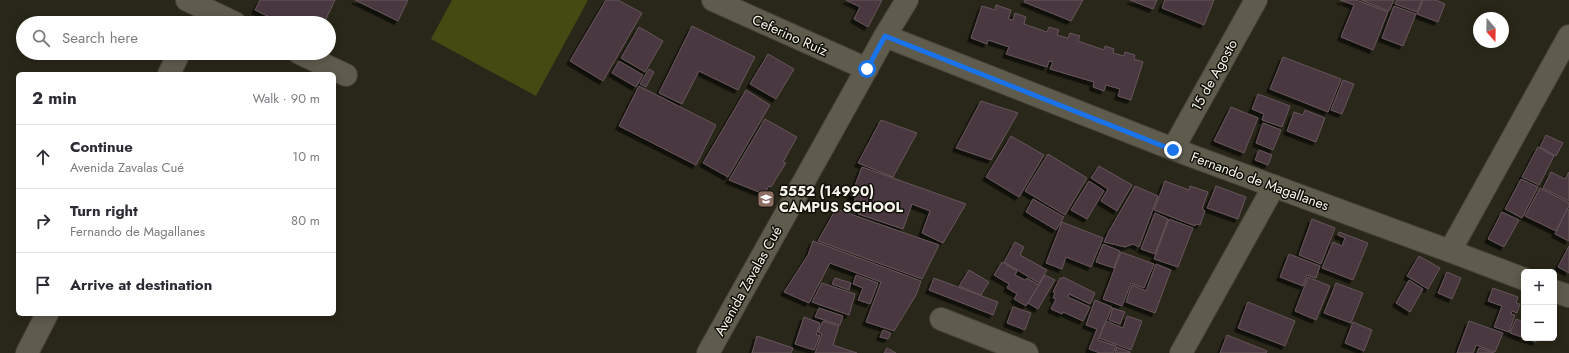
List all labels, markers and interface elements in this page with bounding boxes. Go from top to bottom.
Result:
street label: Ceferino Ruíz [749,9,832,61]
north arrow [1473,12,1509,48]
search box [16,16,336,60]
icon: search [30,27,52,49]
text: Search here [62,27,138,49]
street label: 15 de Agosto [1186,35,1242,115]
route start [858,60,876,78]
text: 2 min [32,86,77,110]
text: Walk · 90 m [252,89,320,108]
text: Continue [70,136,133,158]
route end [1164,141,1182,159]
icon: ahead [32,146,54,168]
text: 10 m [292,147,320,166]
street label: Fernando de Magallanes [1188,147,1332,215]
text: Avenida Zavalas Cué [70,158,184,177]
place label: 5552 (14990) CAMPUS SCHOOL [779,181,903,217]
school or university icon: 5552 (14990) CAMPUS SCHOOL [756,189,776,209]
text: Turn right [70,200,138,222]
icon: right [32,210,54,232]
text: 80 m [291,211,320,230]
text: Fernando de Magallanes [70,222,205,241]
street label: Avenida Zavalas Cué [709,222,787,340]
map controls [1521,269,1557,341]
button: + [1521,269,1557,305]
icon: arrive [32,274,54,296]
text: Arrive at destination [70,274,212,296]
button: − [1521,305,1557,341]

